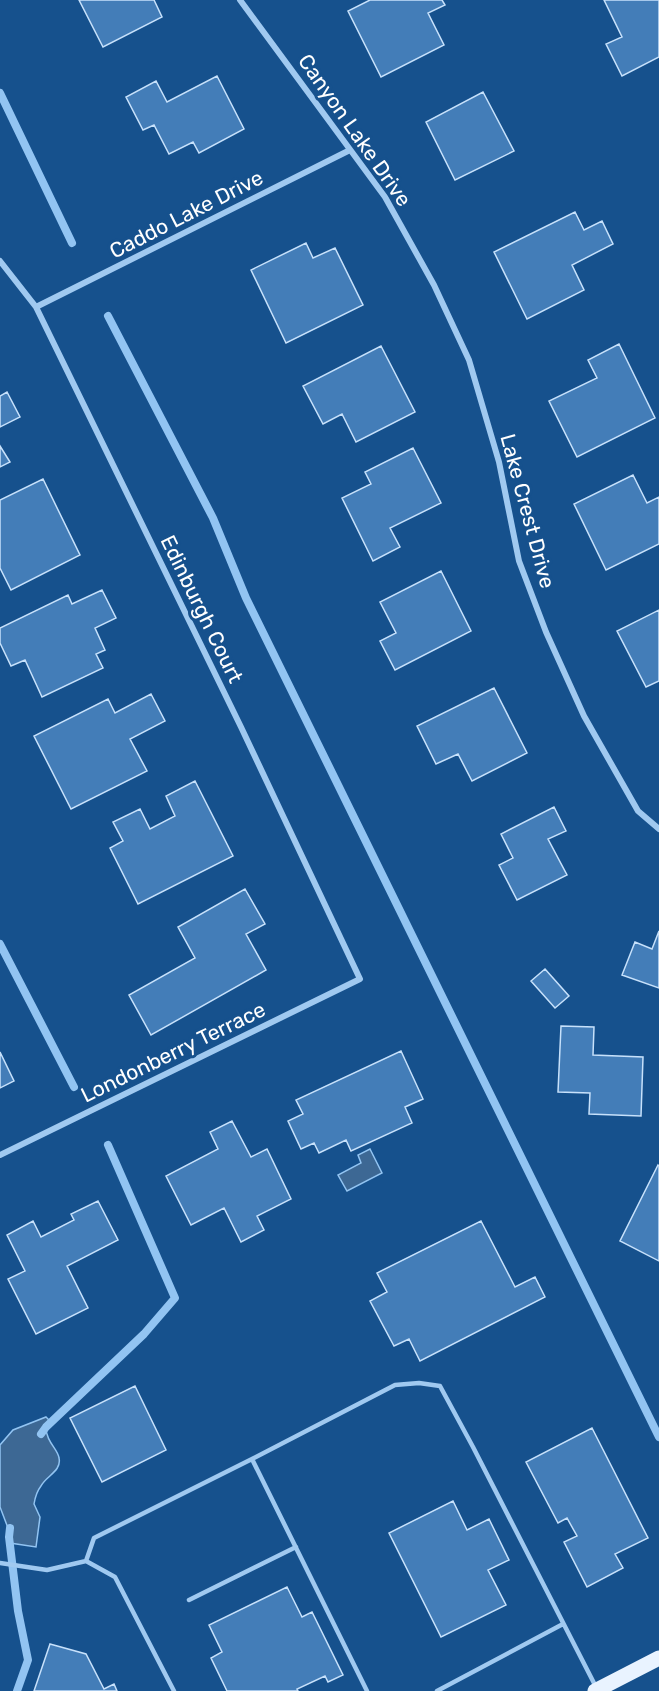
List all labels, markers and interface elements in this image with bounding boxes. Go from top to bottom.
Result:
street label: Canyon Lake Drive [293,49,417,211]
street label: Caddo Lake Drive [105,165,267,263]
street label: Lake Crest Drive [495,431,561,591]
street label: Edinburgh Court [155,531,249,687]
street label: Londonberry Terrace [77,996,269,1108]

